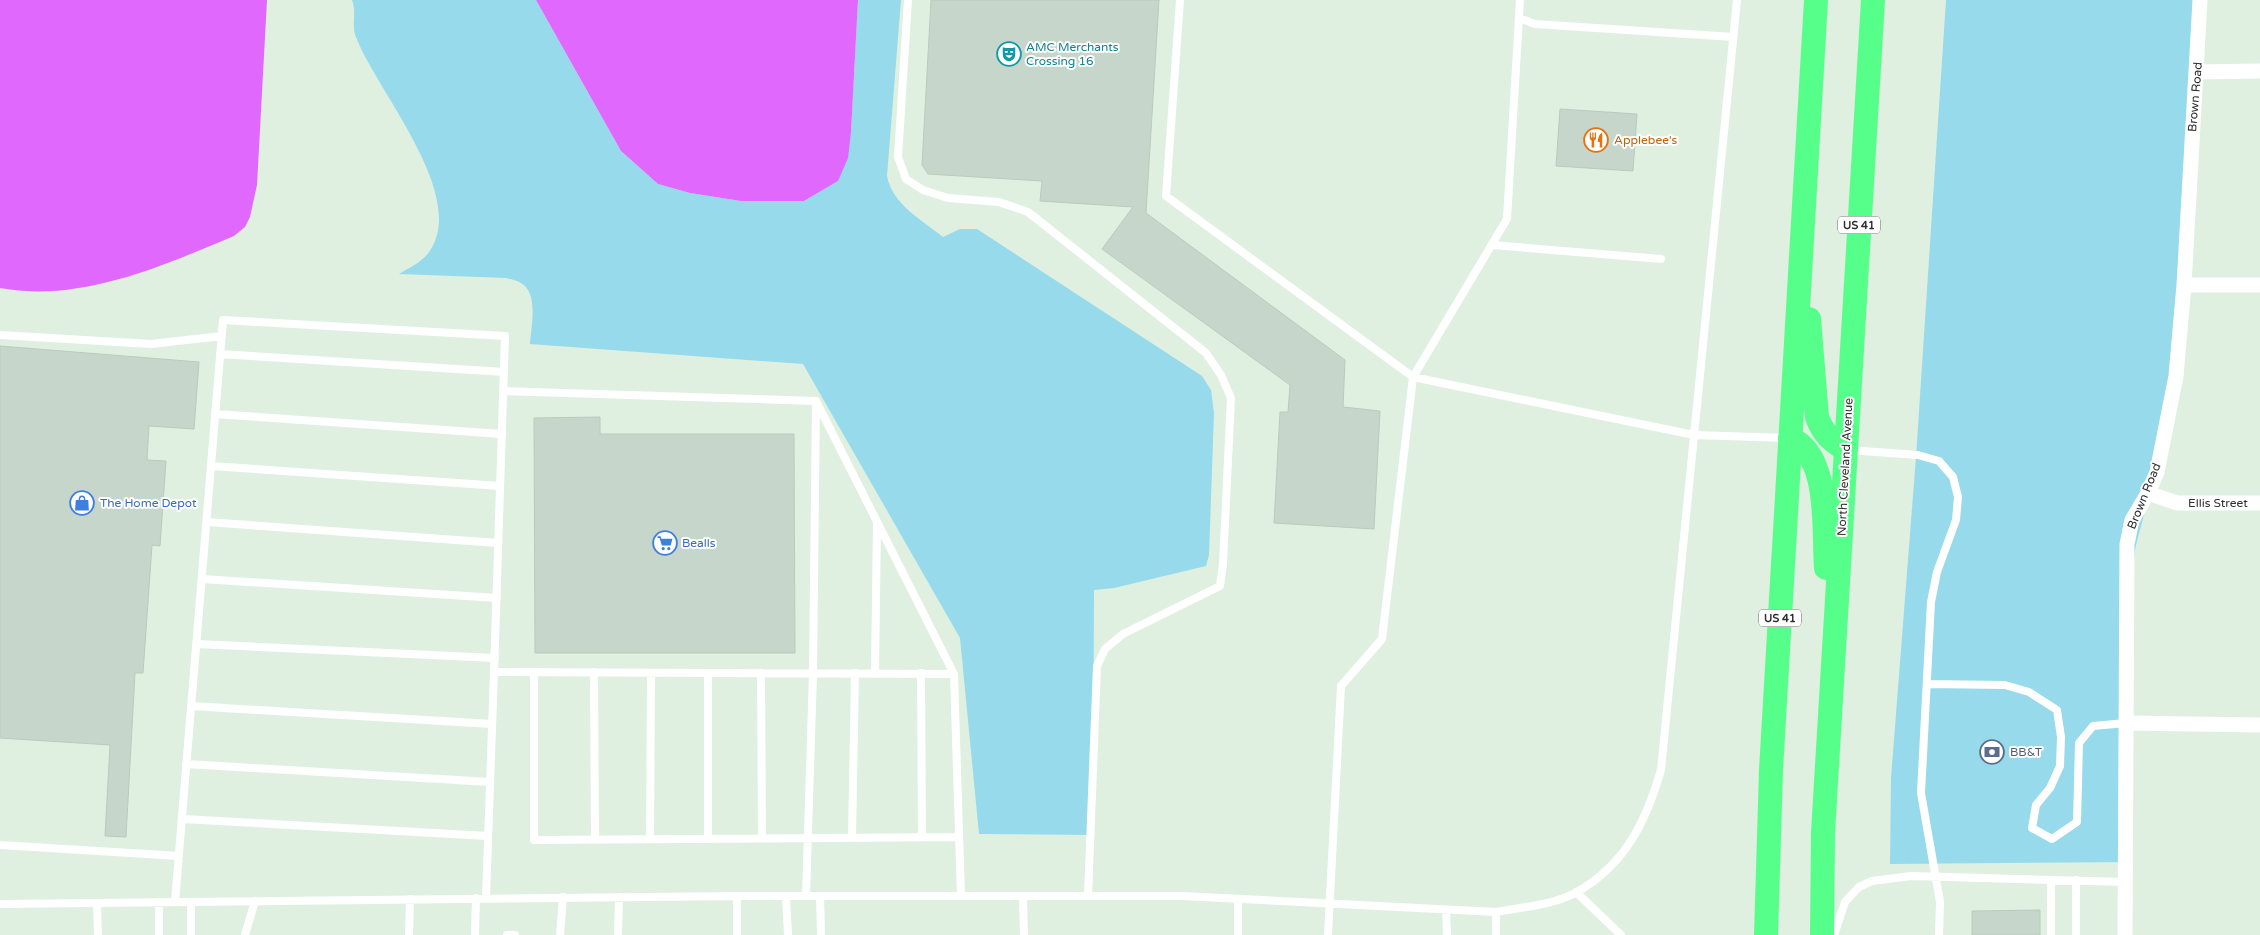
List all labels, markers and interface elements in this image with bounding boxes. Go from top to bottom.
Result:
place label: AMC Merchants Crossing 16 [1026,40,1119,68]
theatre icon: AMC Merchants Crossing 16 [996,41,1022,67]
street label: Brown Road [2185,62,2205,132]
restaurant icon: Applebee's [1583,127,1609,153]
place label: Applebee's [1614,133,1678,147]
road number: US 41 [1838,216,1880,234]
street label: North Cleveland Avenue [1834,397,1856,536]
street label: Brown Road [2124,461,2164,531]
shop icon: The Home Depot [69,490,95,516]
place label: The Home Depot [100,496,197,510]
street label: Ellis Street [2188,496,2248,510]
supermarket icon: Bealls [652,530,678,556]
place label: Bealls [682,536,716,550]
road number: US 41 [1759,610,1801,626]
bank icon: BB&T [1979,739,2005,765]
place label: BB&T [2010,745,2043,759]

